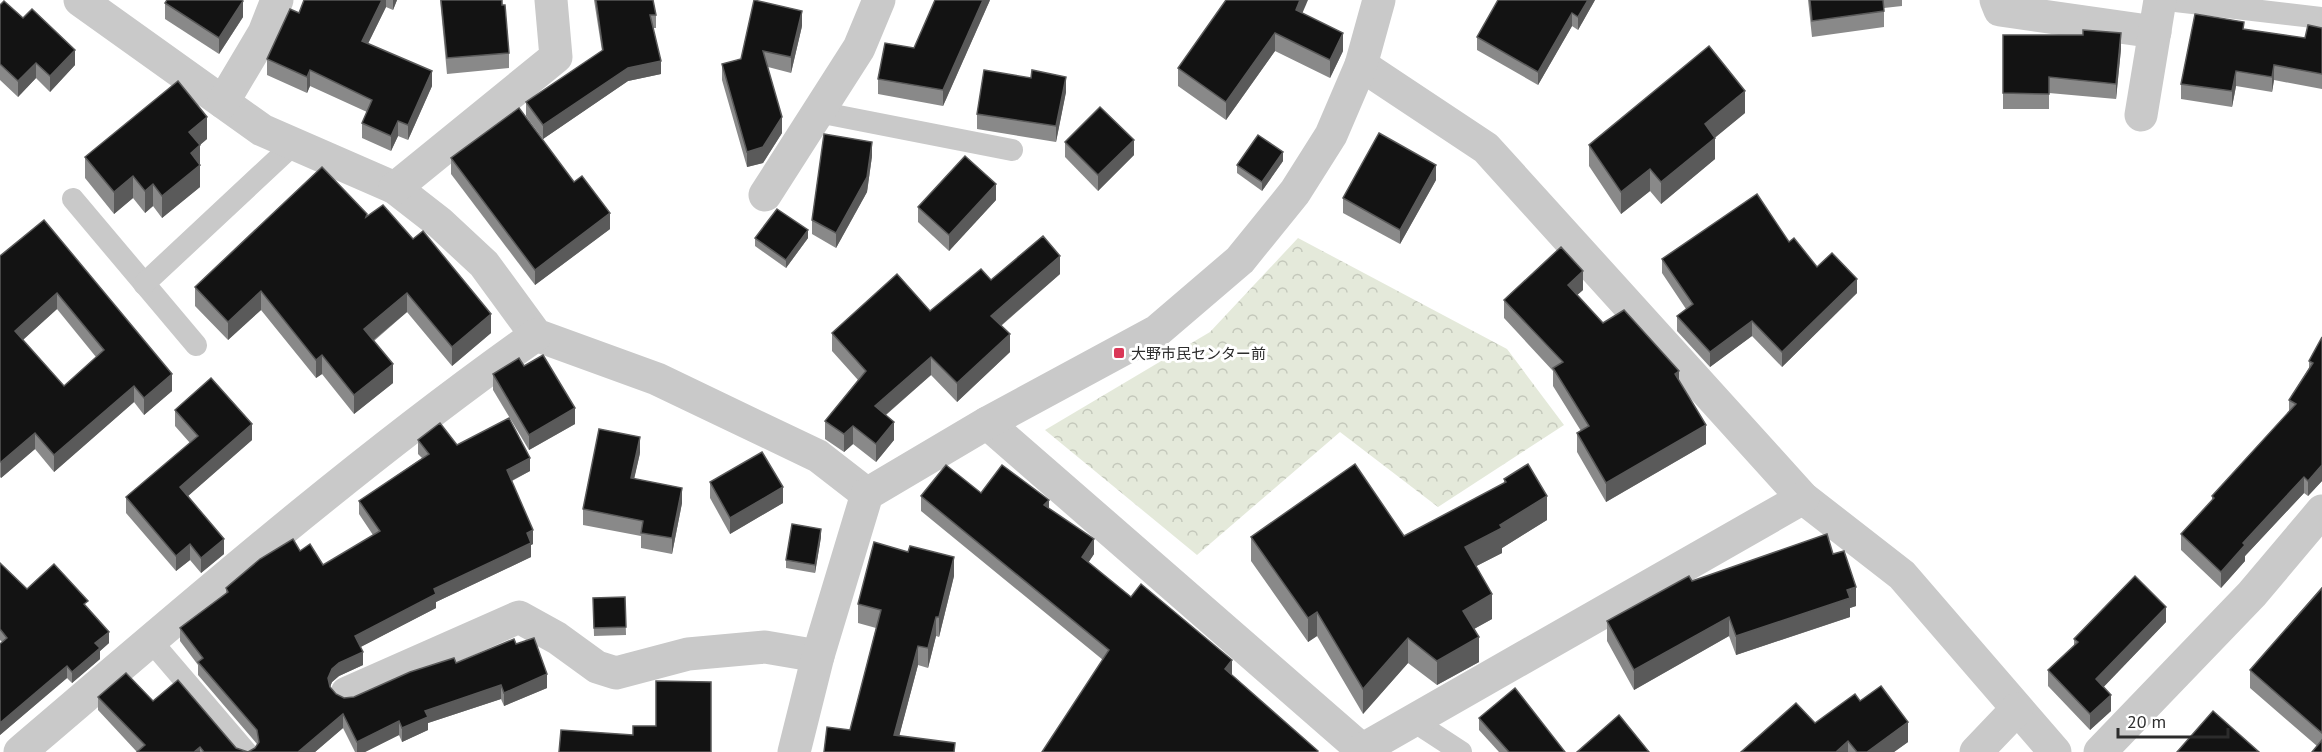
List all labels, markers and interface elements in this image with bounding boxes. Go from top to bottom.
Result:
place label: 大野市民センター前 [1131,344,1266,363]
marker: 大野市民センター前 [1112,346,1126,360]
scale bar [2118,701,2228,739]
text: 20 m [2127,710,2166,733]

